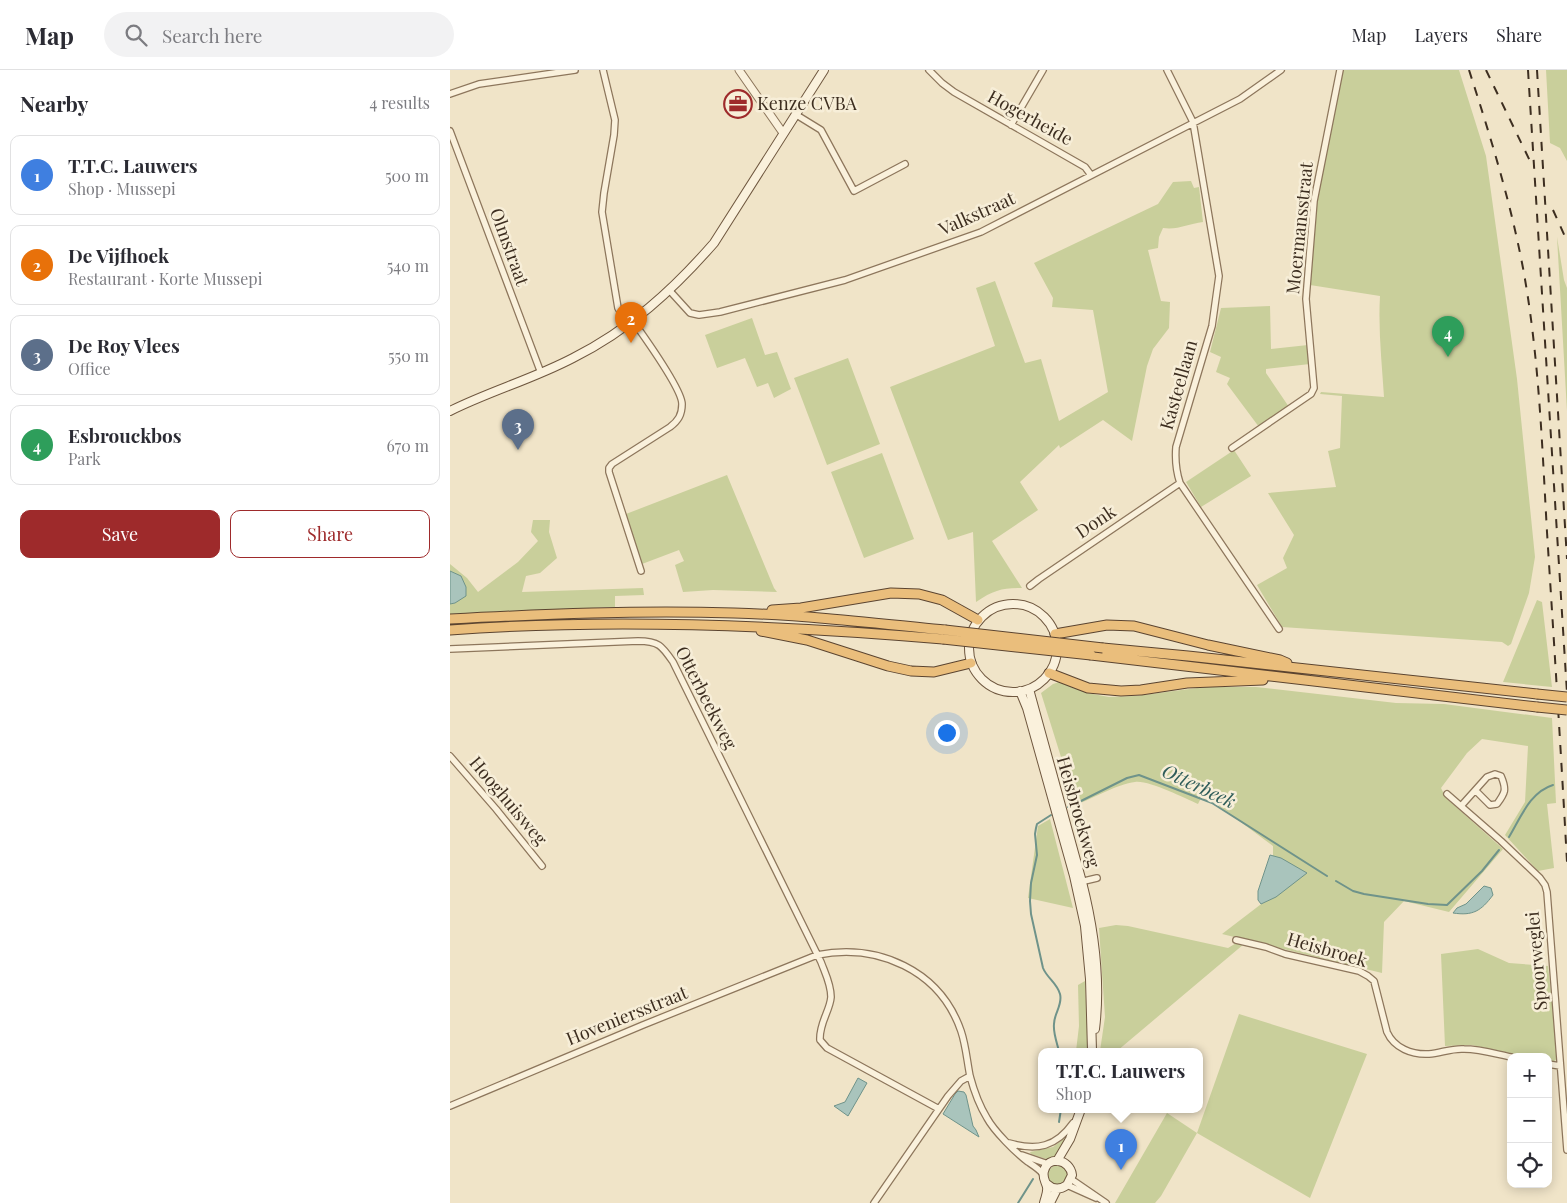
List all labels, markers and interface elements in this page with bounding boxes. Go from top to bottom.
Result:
search box [104,12,454,57]
text: Map [25,19,74,51]
icon: search [122,21,150,49]
text: Search here [162,22,262,48]
text: Map [1351,23,1386,47]
text: Layers [1414,23,1468,47]
text: Share [1496,23,1542,47]
street label: Hogerheide [984,84,1077,150]
text: Nearby [20,89,89,117]
office icon: Kenze CVBA [723,89,753,119]
place label: Kenze CVBA [757,91,858,115]
text: 4 results [369,92,430,113]
text: T.T.C. Lauwers [68,152,198,178]
street label: Moermansstraat [1280,160,1318,295]
text: 1 [34,165,40,186]
text: 500 m [385,165,429,186]
text: Shop · Mussepi [68,178,176,199]
street label: Valkstraat [934,185,1019,241]
street label: Olmstraat [485,204,535,289]
text: De Vijfhoek [68,242,169,268]
text: 2 [33,255,41,276]
text: 540 m [387,255,429,276]
text: Restaurant · Korte Mussepi [68,268,262,289]
pin: 2 [615,302,647,343]
pin: 4 [1432,316,1464,357]
text: De Roy Vlees [68,332,180,358]
street label: Kasteellaan [1154,337,1202,432]
text: 3 [33,345,41,366]
text: 550 m [388,345,429,366]
text: Office [68,358,111,379]
pin: 3 [502,409,534,450]
text: Esbrouckbos [68,422,182,448]
text: 4 [33,435,41,456]
text: 670 m [386,435,429,456]
text: Park [68,448,101,469]
street label: Donk [1071,499,1120,543]
button: Save [20,510,220,558]
button: Share [230,510,430,558]
street label: Otterbeekweg [671,642,743,754]
your location [934,720,960,746]
street label: Hooghuisweg [464,751,553,850]
street label: Heisbroekweg [1052,753,1106,871]
water label: Otterbeek [1158,757,1241,814]
street label: Spoorweglei [1520,910,1552,1012]
street label: Heisbroek [1284,926,1370,972]
street label: Hoveniersstraat [562,980,691,1050]
popup [1038,1048,1203,1113]
map controls [1507,1053,1552,1188]
button: + [1507,1053,1552,1098]
text: T.T.C. Lauwers [1056,1057,1185,1083]
text: Shop [1056,1083,1092,1104]
button: − [1507,1098,1552,1143]
pin: 1 [1105,1129,1137,1170]
button: locate [1507,1143,1552,1188]

